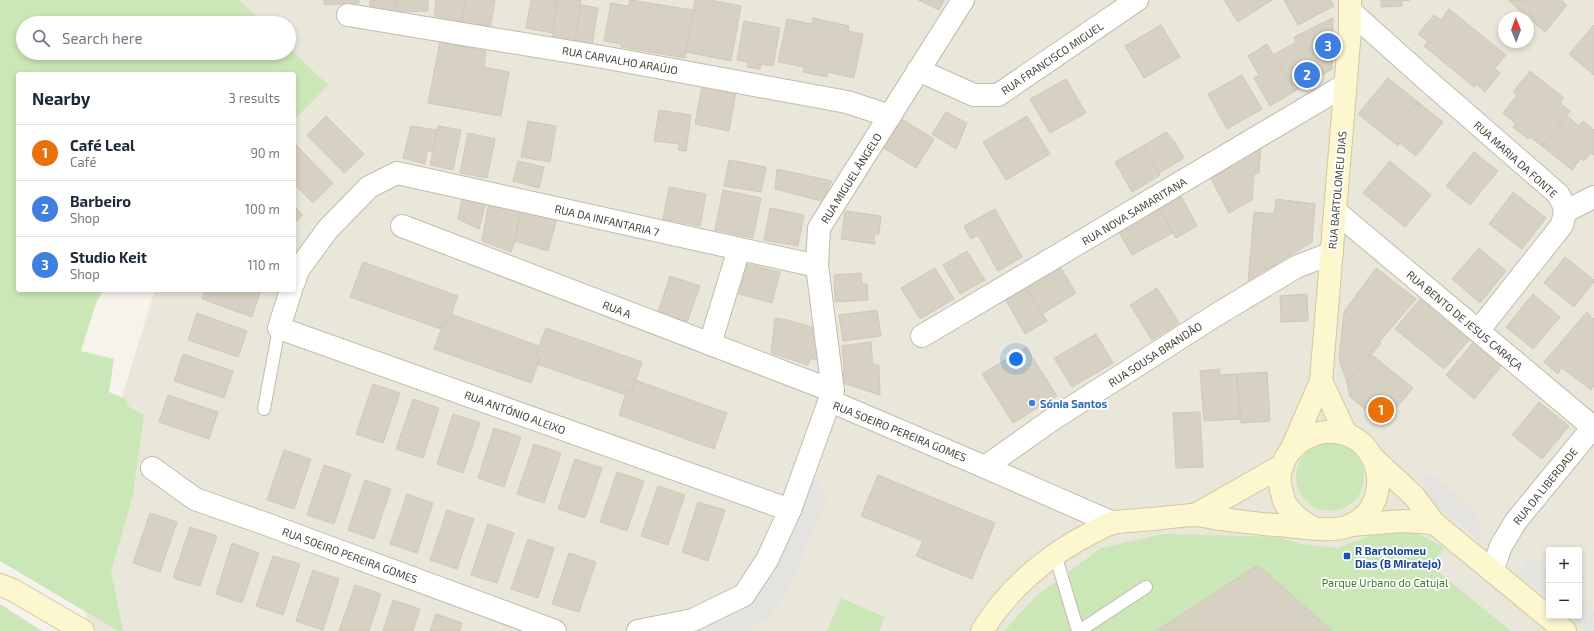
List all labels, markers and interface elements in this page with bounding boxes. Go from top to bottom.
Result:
north arrow [1498,12,1534,48]
search box [16,16,296,60]
street label: RUA FRANCISCO MIGUEL [998,19,1106,97]
icon: search [30,27,52,49]
text: Search here [62,29,143,47]
pin: 3 [1315,31,1341,61]
street label: RUA CARVALHO ARAÚJO [561,43,679,77]
pin: 2 [1294,60,1320,90]
text: Nearby [32,88,90,108]
text: 3 results [229,90,280,106]
street label: RUA MARIA DA FONTE [1471,118,1561,200]
street label: RUA MIGUEL ÂNGELO [818,130,884,226]
street label: RUA BARTOLOMEU DIAS [1325,130,1349,250]
text: Café Leal [70,136,135,154]
text: 1 [42,145,48,161]
text: 90 m [250,145,280,161]
text: Café [70,154,96,170]
street label: RUA NOVA SAMARITANA [1079,174,1189,247]
text: Barbeiro [70,192,131,210]
text: 2 [41,201,49,217]
text: 100 m [245,201,280,217]
street label: RUA DA INFANTARIA 7 [553,202,661,238]
text: Shop [70,210,100,226]
text: Studio Keit [70,248,147,266]
text: 3 [41,257,49,273]
text: 110 m [248,257,280,273]
text: Shop [70,266,100,282]
street label: RUA BENTO DE JESUS CARAÇA [1404,268,1526,373]
street label: RUA A [601,298,633,320]
street label: RUA SOUSA BRANDÃO [1106,319,1204,389]
your location [1006,349,1026,369]
street label: RUA ANTÓNIO ALEIXO [463,388,567,436]
pin: 1 [1368,395,1394,425]
place label: Sónia Santos [1040,397,1108,410]
street label: RUA SOEIRO PEREIRA GOMES [831,398,969,464]
marker: Sónia Santos [1027,398,1037,408]
street label: RUA DA LIBERDADE [1510,445,1580,527]
street label: RUA SOEIRO PEREIRA GOMES [281,524,419,586]
place label: R Bartolomeu Dias (B Miratejo) [1355,544,1441,571]
map controls [1546,547,1582,619]
button: + [1546,547,1582,583]
marker: R Bartolomeu Dias (B Miratejo) [1342,551,1352,561]
park label: Parque Urbano do Catujal [1322,576,1449,590]
button: − [1546,583,1582,619]

